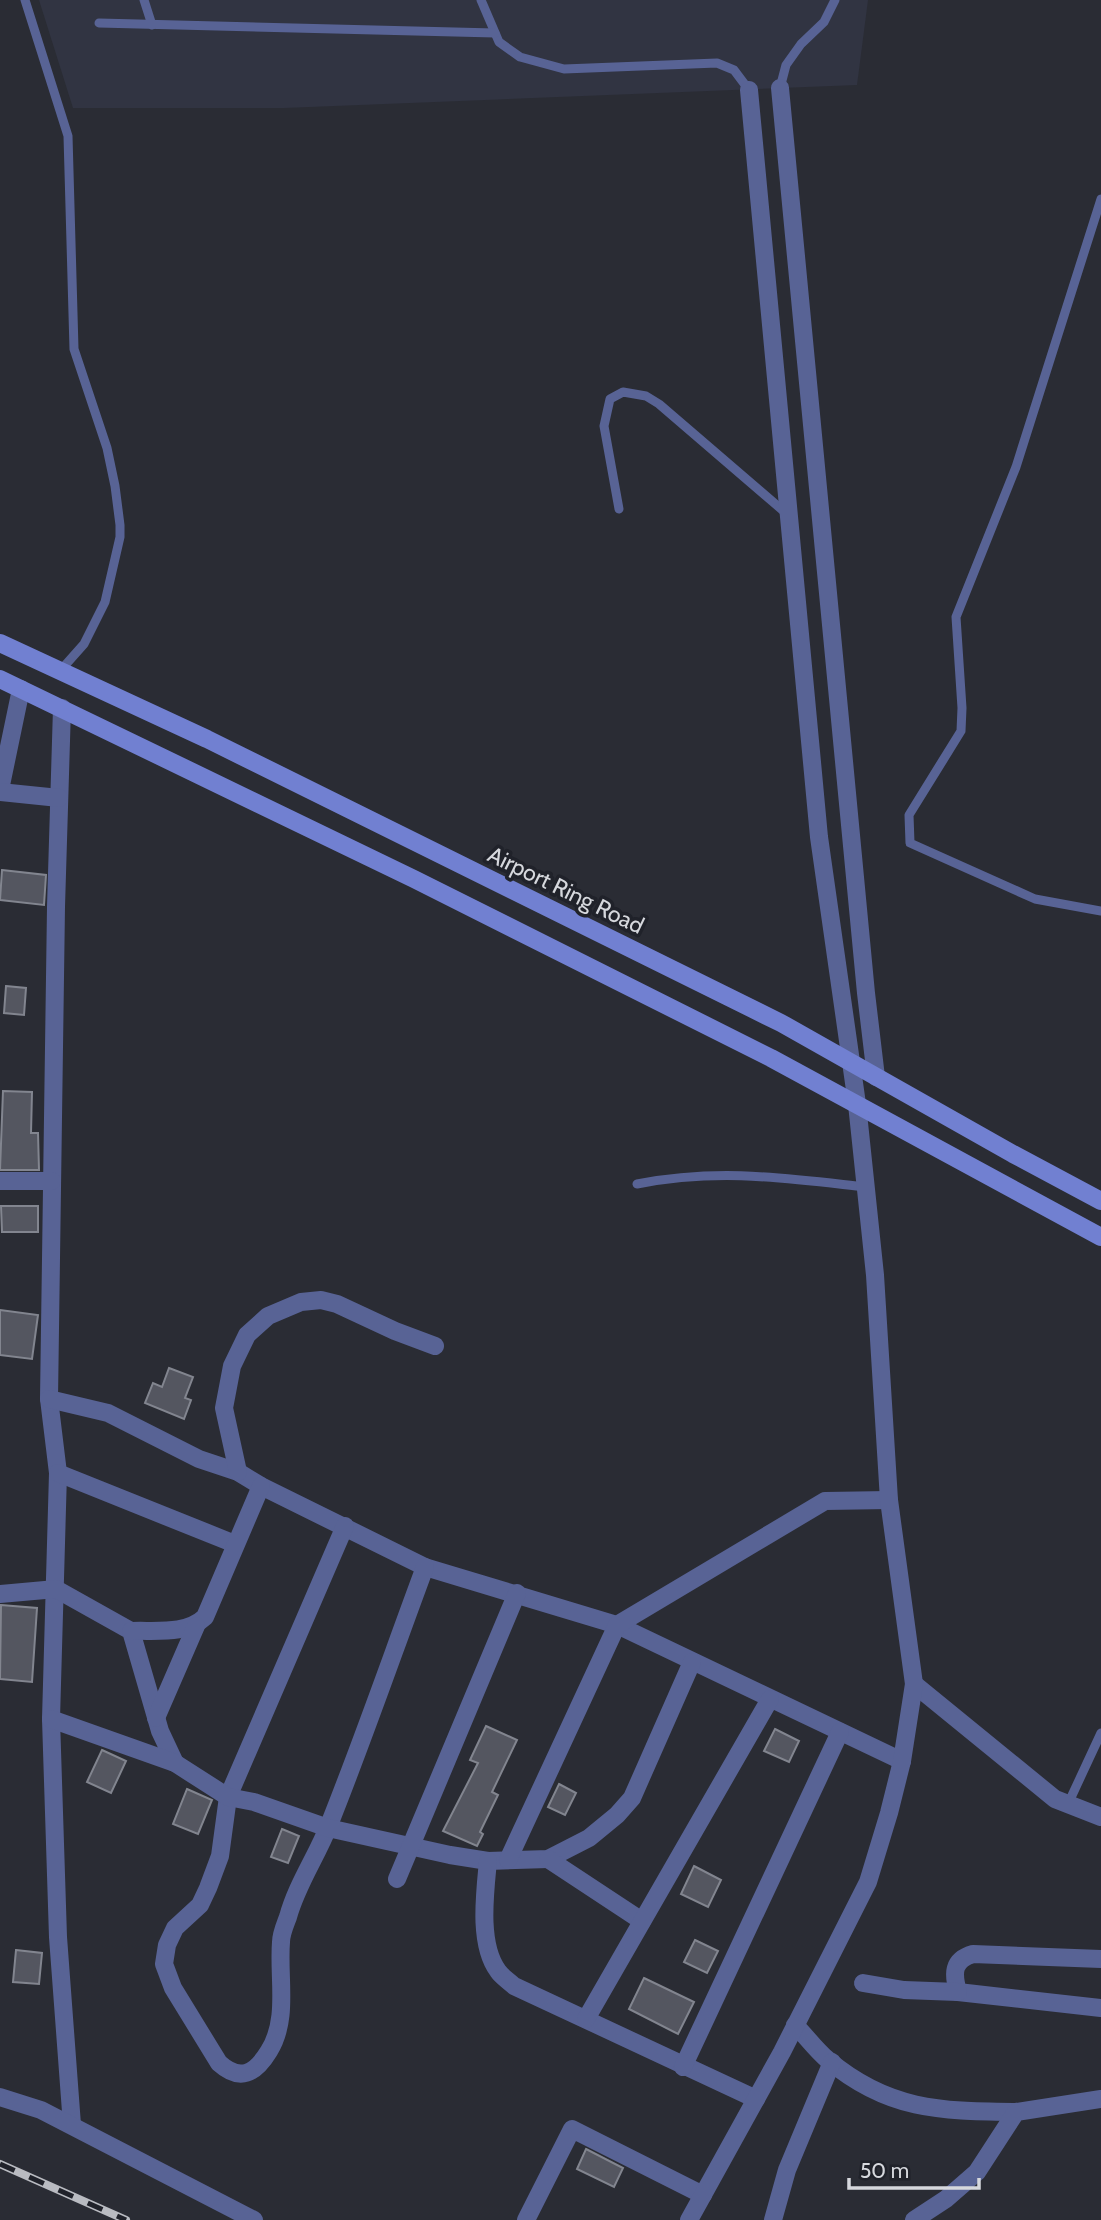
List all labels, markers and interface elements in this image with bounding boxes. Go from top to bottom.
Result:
street label: Airport Ring Road [483,840,649,940]
scale bar [849,2146,978,2190]
text: 50 m [860,2158,909,2183]

